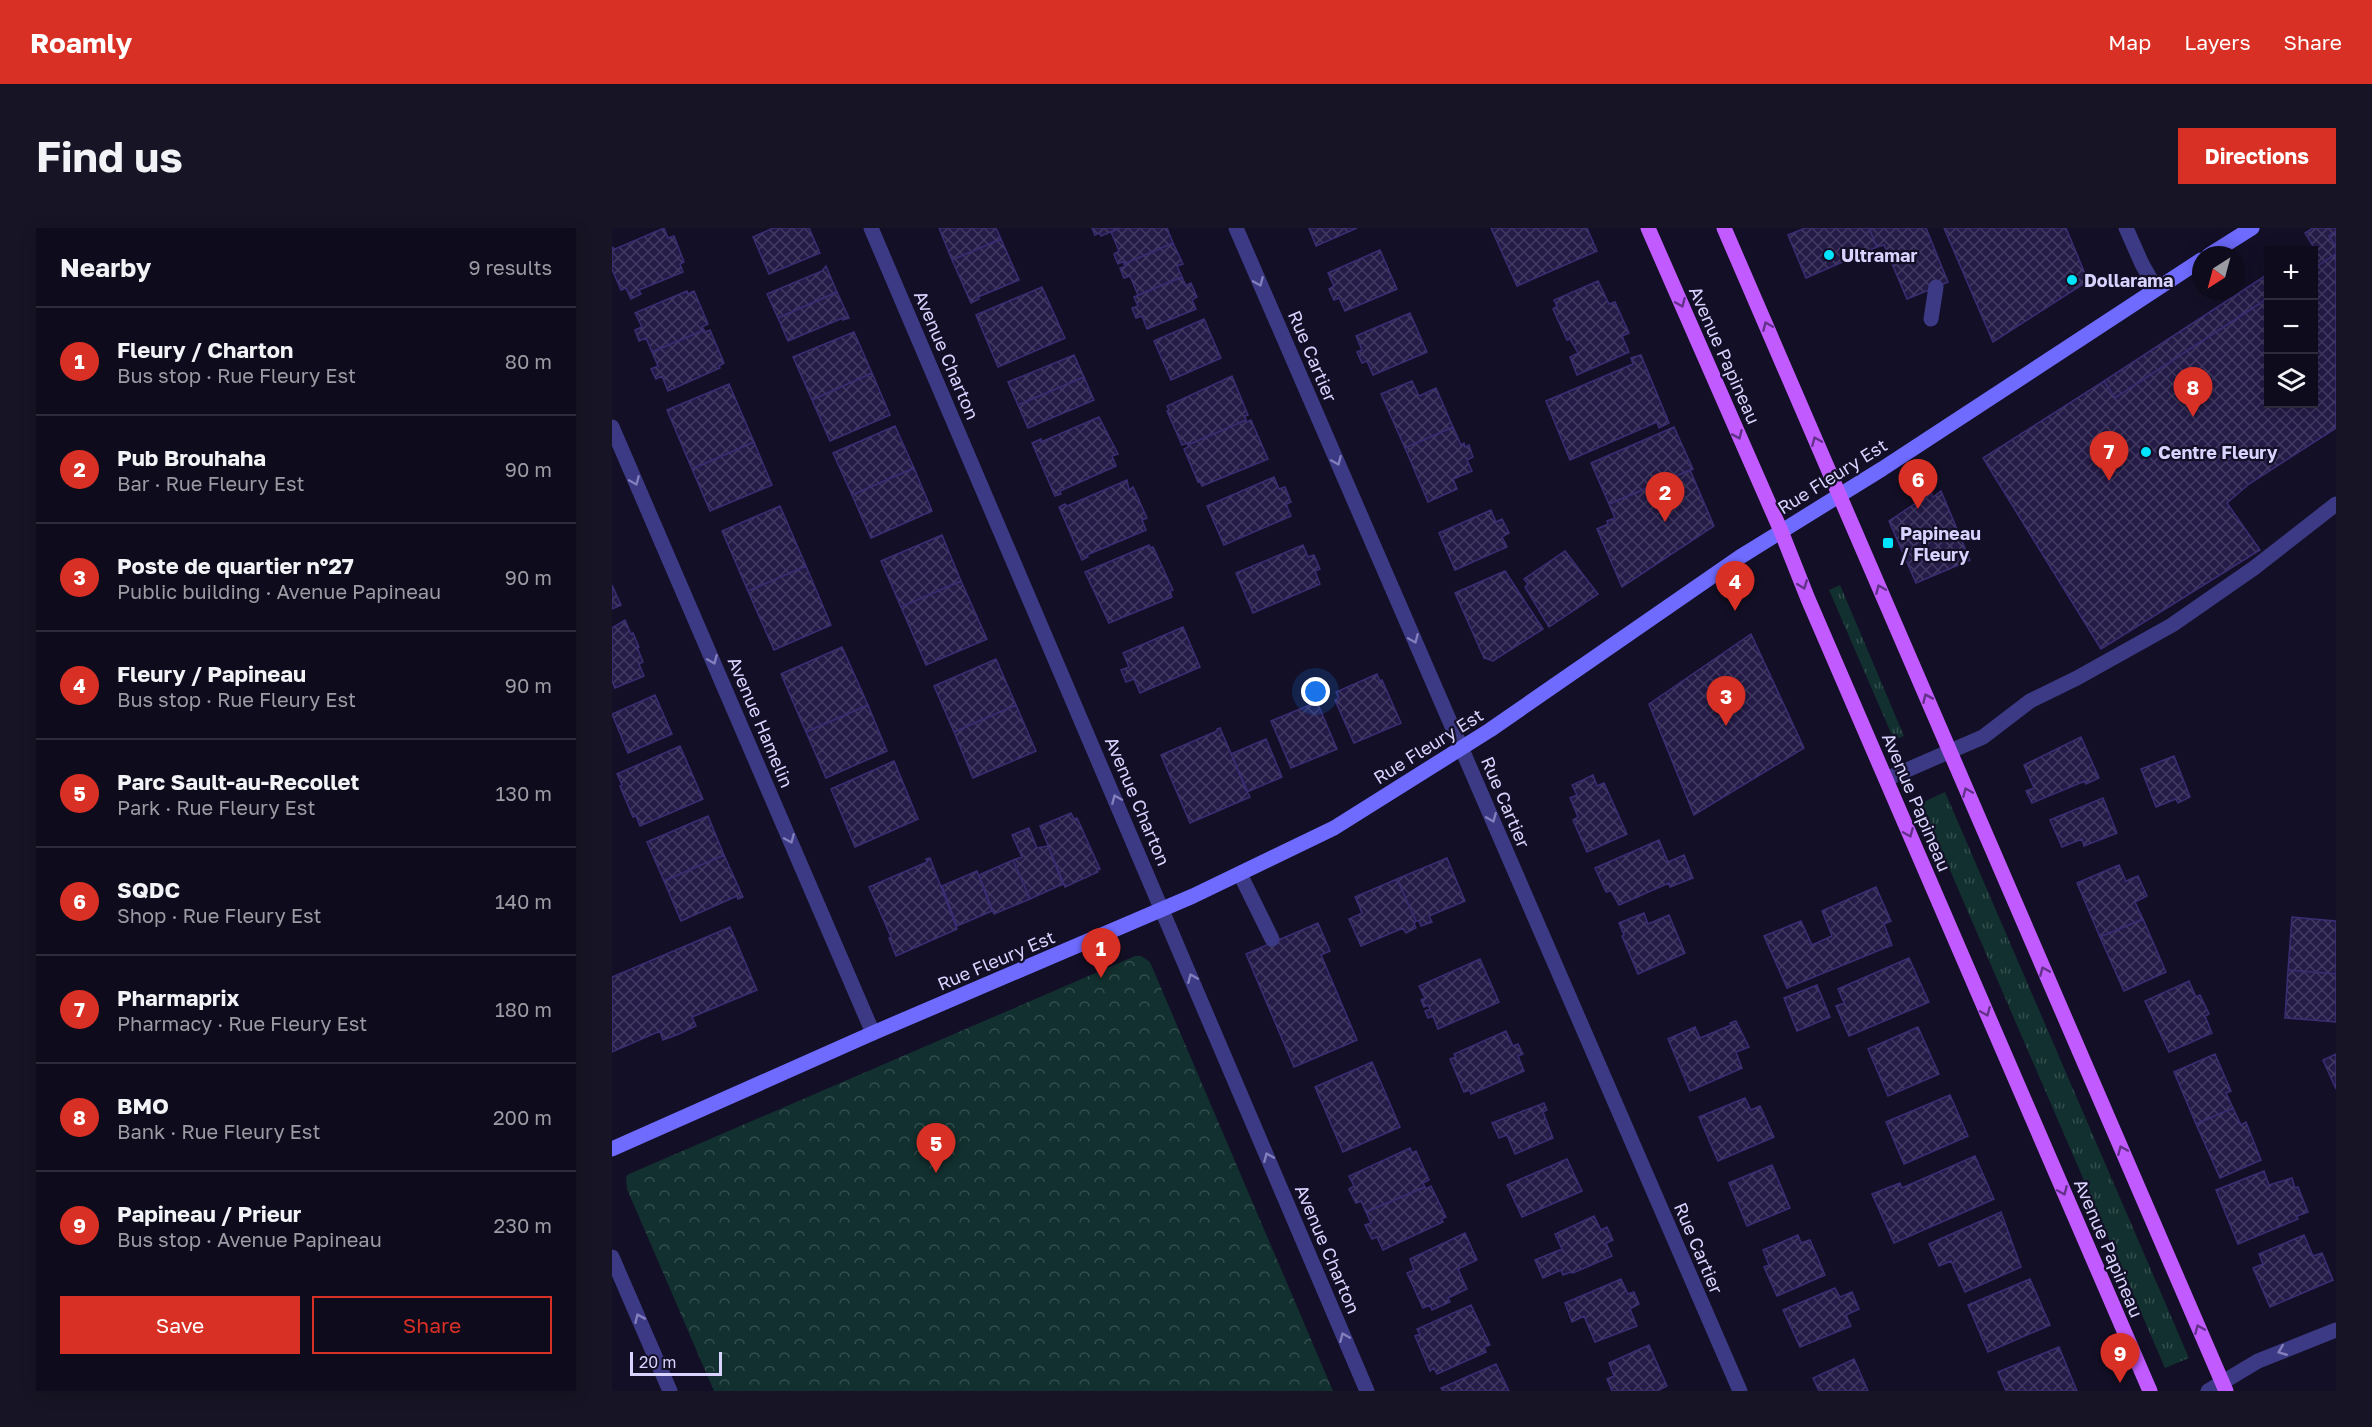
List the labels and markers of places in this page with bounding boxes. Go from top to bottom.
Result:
place label: Ultramar [1841,244,1917,266]
marker: Ultramar [1822,248,1836,262]
place label: Dollarama [2084,269,2174,291]
marker: Dollarama [2065,273,2079,287]
pin: 8 [2174,368,2212,417]
pin: 7 [2090,432,2128,481]
place label: Centre Fleury [2158,441,2278,463]
marker: Centre Fleury [2139,445,2153,459]
pin: 6 [1898,460,1938,509]
pin: 2 [1646,472,1684,522]
place label: Papineau / Fleury [1900,522,1981,565]
marker: Papineau / Fleury [1881,536,1895,550]
pin: 4 [1716,562,1754,611]
pin: 3 [1706,676,1746,726]
pin: 1 [1082,928,1120,978]
pin: 5 [916,1124,956,1173]
pin: 9 [2100,1334,2140,1383]

